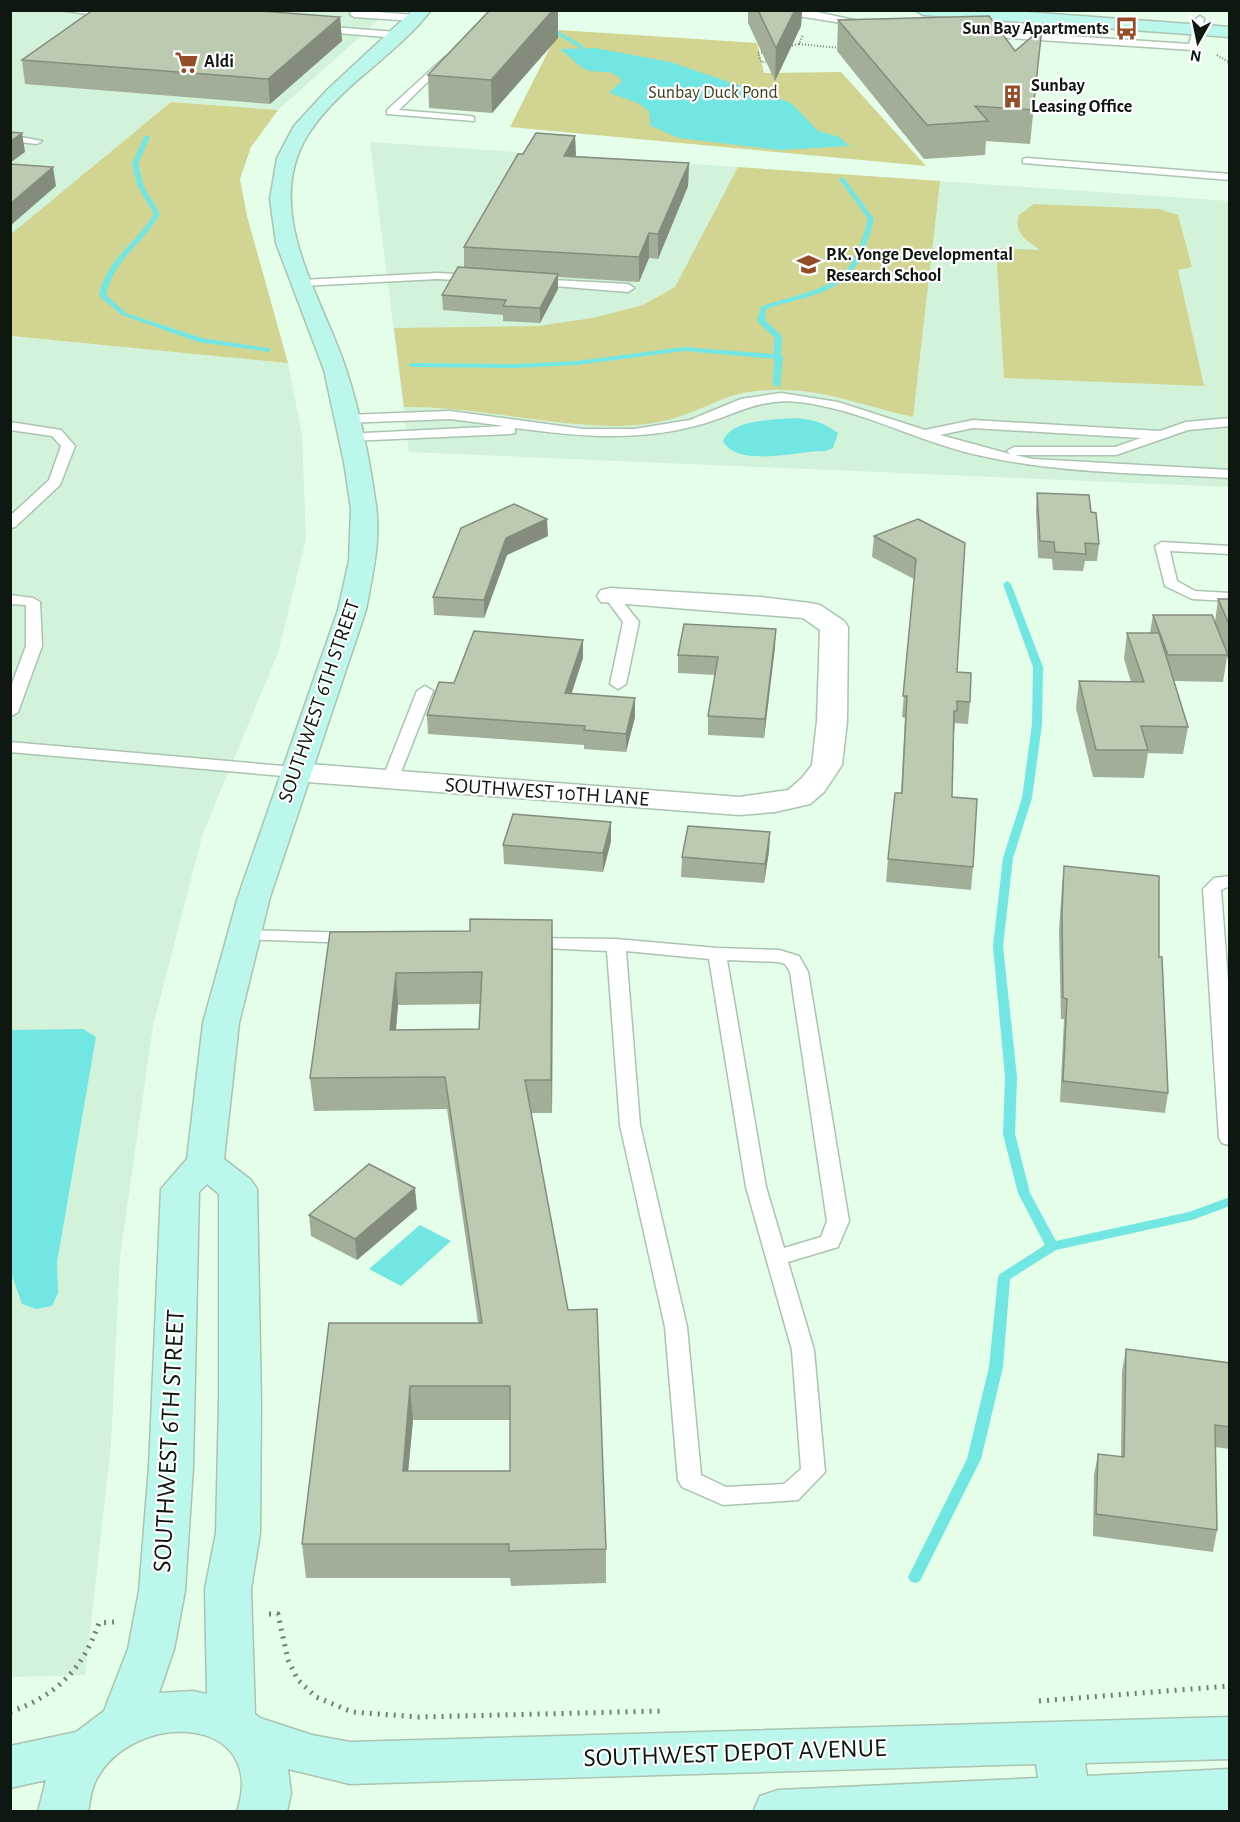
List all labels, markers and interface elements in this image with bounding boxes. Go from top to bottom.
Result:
north arrow [1168,12,1228,72]
bus stop icon: Sun Bay Apartments [1114,16,1140,42]
place label: Sun Bay Apartments [963,20,1109,38]
text: N [1189,47,1203,65]
supermarket icon: Aldi [173,49,199,75]
place label: Aldi [204,53,234,71]
place label: Sunbay Leasing Office [1031,77,1132,116]
building icon: Sunbay Leasing Office [1000,83,1026,109]
park label: Sunbay Duck Pond [648,84,778,102]
place label: P.K. Yonge Developmental Research School [826,246,1013,285]
school or university icon: P.K. Yonge Developmental Research School [795,252,821,278]
street label: SOUTHWEST 6TH STREET [274,597,364,805]
street label: SOUTHWEST 10TH LANE [444,774,650,810]
street label: SOUTHWEST 6TH STREET [149,1308,189,1573]
street label: SOUTHWEST DEPOT AVENUE [583,1735,887,1771]

